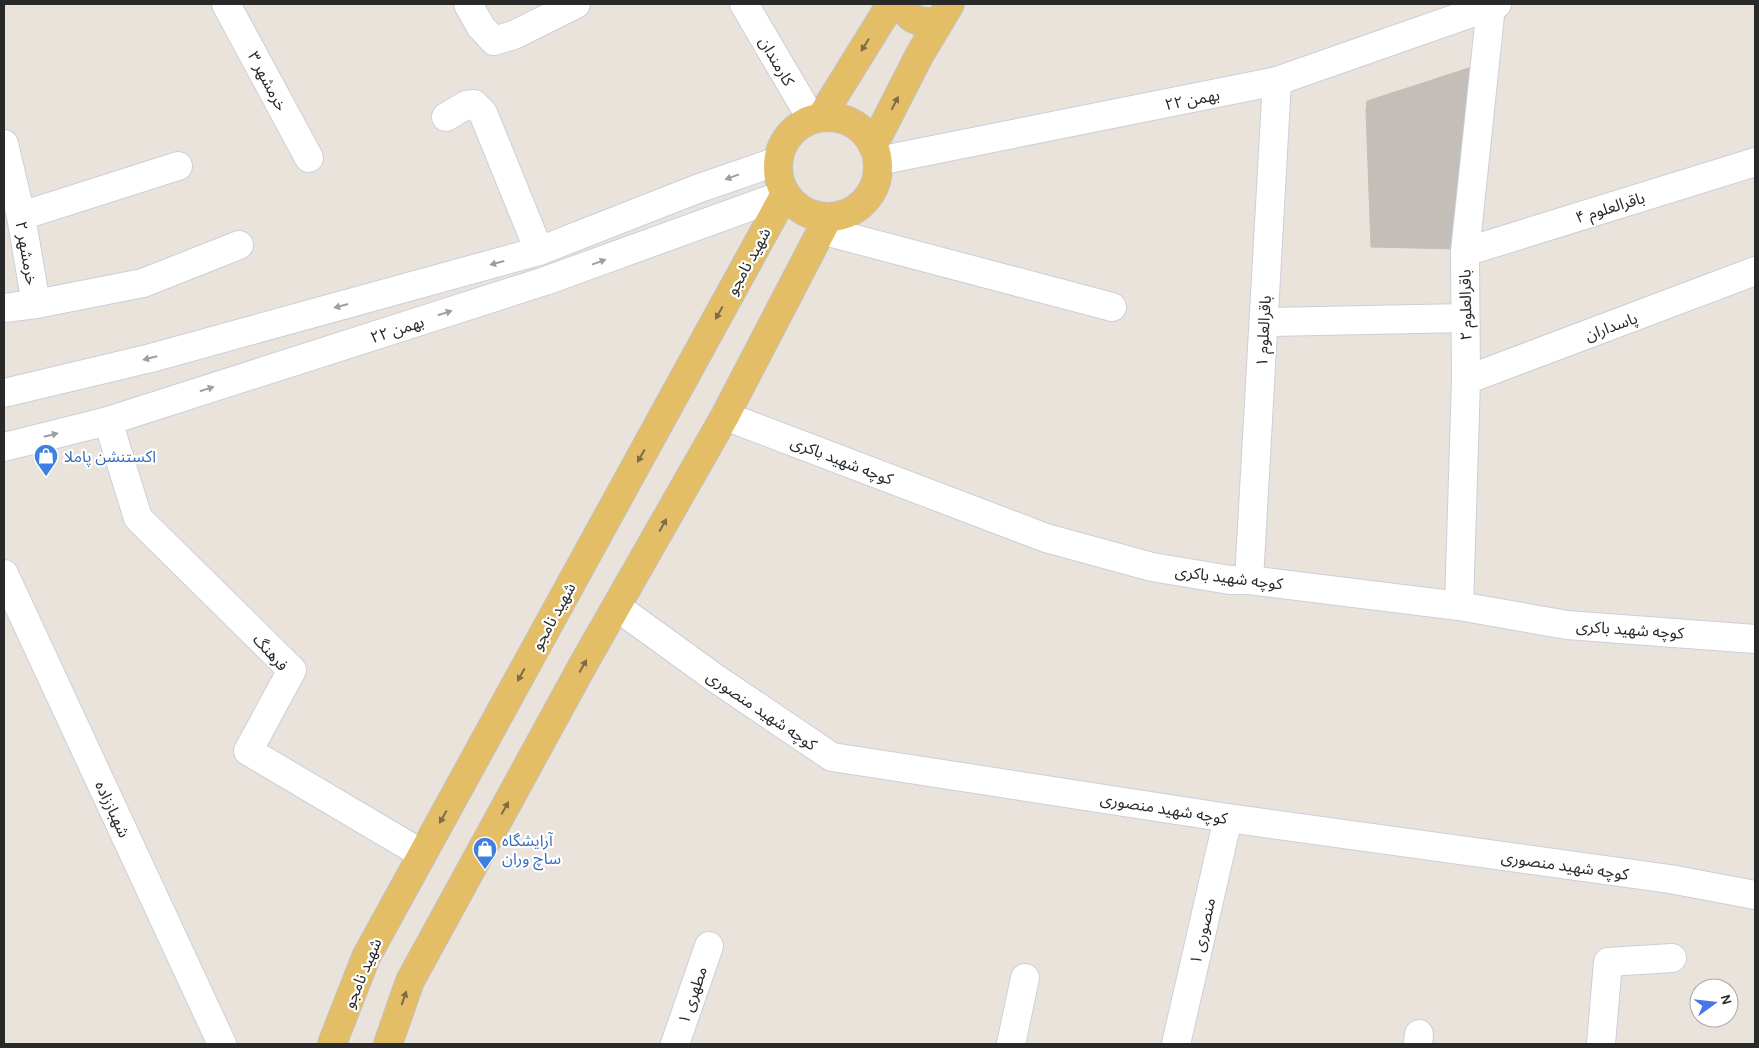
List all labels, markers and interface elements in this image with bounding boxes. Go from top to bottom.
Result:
street label: کارمندان [755,33,798,90]
one-way arrow [861,39,870,52]
street label: خرمشهر ۳ [244,48,291,114]
street label: ۲۲ بهمن [1163,85,1221,114]
one-way arrow [891,95,899,110]
one-way arrow [724,173,739,181]
street label: باقرالعلوم ۴ [1573,188,1648,230]
street label: خرمشهر ۲ [12,220,41,287]
street label: شهید نامجو [722,224,775,298]
one-way arrow [592,258,607,266]
one-way arrow [490,259,505,267]
street label: باقرالعلوم ۲ [1455,269,1479,341]
street label: باقرالعلوم ۱ [1252,295,1278,367]
one-way arrow [333,302,348,310]
one-way arrow [715,306,723,320]
street label: پاسداران [1582,308,1640,346]
one-way arrow [438,309,453,317]
street label: ۲۲ بهمن [368,312,426,347]
one-way arrow [143,354,158,362]
one-way arrow [199,385,214,393]
one-way arrow [43,431,59,439]
street label: کوچه شهید باکری [788,432,896,490]
shop icon: اکستنشن پاملا [33,443,59,477]
place label: اکستنشن پاملا [64,447,156,467]
one-way arrow [637,448,645,463]
one-way arrow [659,518,668,532]
street label: کوچه شهید باکری [1174,561,1284,595]
street label: شهید نامجو [527,579,580,653]
street label: کوچه شهید باکری [1575,616,1685,644]
street label: فرهنگ [249,630,292,675]
one-way arrow [579,659,587,673]
one-way arrow [517,667,525,682]
street label: کوچه شهید منصوری [702,667,821,755]
street label: شهباززاده [91,778,134,840]
street label: کوچه شهید منصوری [1099,789,1229,829]
one-way arrow [501,801,509,816]
one-way arrow [438,811,447,824]
place label: آرایشگاه ساچ وران [502,831,561,871]
shop icon: آرایشگاه ساچ وران [472,836,498,870]
street label: کوچه شهید منصوری [1500,847,1630,885]
street label: منصوری ۱ [1186,896,1219,966]
street label: شهید نامجو [339,935,386,1011]
street label: مطهری ۱ [674,964,711,1026]
north arrow [1689,978,1739,1028]
one-way arrow [401,991,408,1006]
text: N [1717,993,1736,1007]

